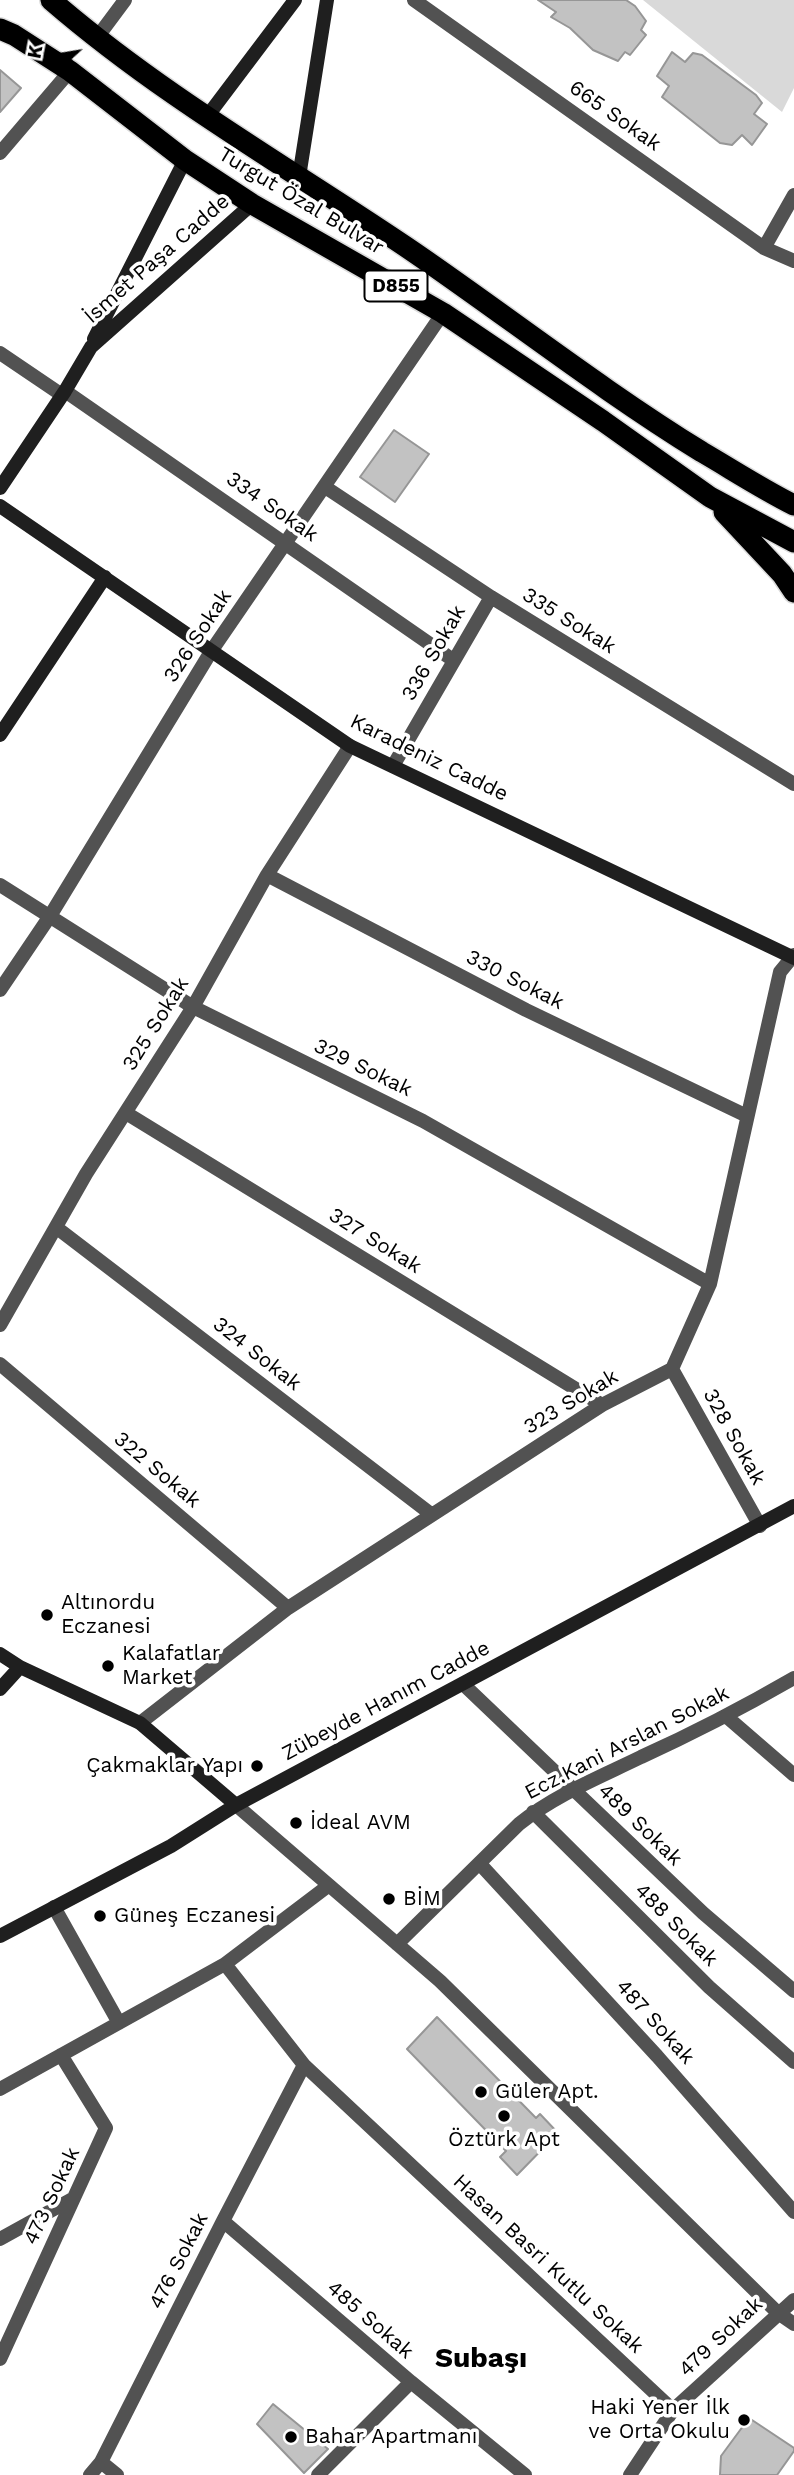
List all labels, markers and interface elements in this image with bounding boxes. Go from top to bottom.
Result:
north arrow [21,21,91,91]
text: K [22,43,47,61]
street label: 665 Sokak [564,75,666,157]
street label: Turgut Özal Bulvar [214,142,388,260]
street label: İsmet Paşa Cadde [79,189,235,329]
road number: D855 [364,270,428,302]
street label: 334 Sokak [221,466,323,548]
street label: 335 Sokak [518,582,620,660]
street label: 326 Sokak [159,585,237,687]
street label: 336 Sokak [397,601,471,705]
street label: Karadeniz Cadde [346,709,512,807]
street label: 330 Sokak [462,945,568,1015]
street label: 325 Sokak [117,973,195,1075]
street label: 329 Sokak [310,1033,416,1103]
street label: 327 Sokak [324,1203,426,1279]
street label: 324 Sokak [208,1312,306,1396]
street label: 323 Sokak [519,1364,623,1440]
street label: 328 Sokak [697,1384,771,1490]
street label: 322 Sokak [109,1426,205,1514]
place label: Altınordu Eczanesi [61,1590,155,1640]
marker: Altınordu Eczanesi [39,1607,55,1623]
street label: Zübeyde Hanım Cadde [278,1636,494,1766]
place label: Kalafatlar Market [122,1641,220,1691]
marker: Kalafatlar Market [100,1658,116,1674]
street label: Ecz.Kani Arslan Sokak [521,1681,733,1805]
place label: Çakmaklar Yapı [86,1753,243,1779]
marker: Çakmaklar Yapı [249,1758,265,1774]
street label: 489 Sokak [593,1779,687,1871]
place label: İdeal AVM [310,1810,411,1836]
marker: İdeal AVM [288,1815,304,1831]
street label: 488 Sokak [629,1878,723,1972]
place label: BİM [403,1886,441,1912]
marker: BİM [381,1891,397,1907]
place label: Güneş Eczanesi [114,1903,275,1929]
marker: Güneş Eczanesi [92,1908,108,1924]
street label: 487 Sokak [610,1974,700,2070]
place label: Güler Apt. [495,2079,599,2105]
marker: Güler Apt. [473,2084,489,2100]
marker: Öztürk Apt [496,2108,512,2124]
place label: Öztürk Apt [448,2127,560,2153]
street label: 473 Sokak [18,2143,86,2249]
street label: Hasan Basri Kutlu Sokak [447,2169,649,2359]
street label: 476 Sokak [144,2209,214,2313]
street label: 485 Sokak [321,2275,419,2365]
street label: 479 Sokak [674,2292,768,2382]
district label: Subaşı [435,2342,527,2376]
place label: Haki Yener İlk ve Orta Okulu [589,2395,730,2445]
marker: Haki Yener İlk ve Orta Okulu [736,2412,752,2428]
place label: Bahar Apartmanı [305,2424,477,2450]
marker: Bahar Apartmanı [283,2429,299,2445]

